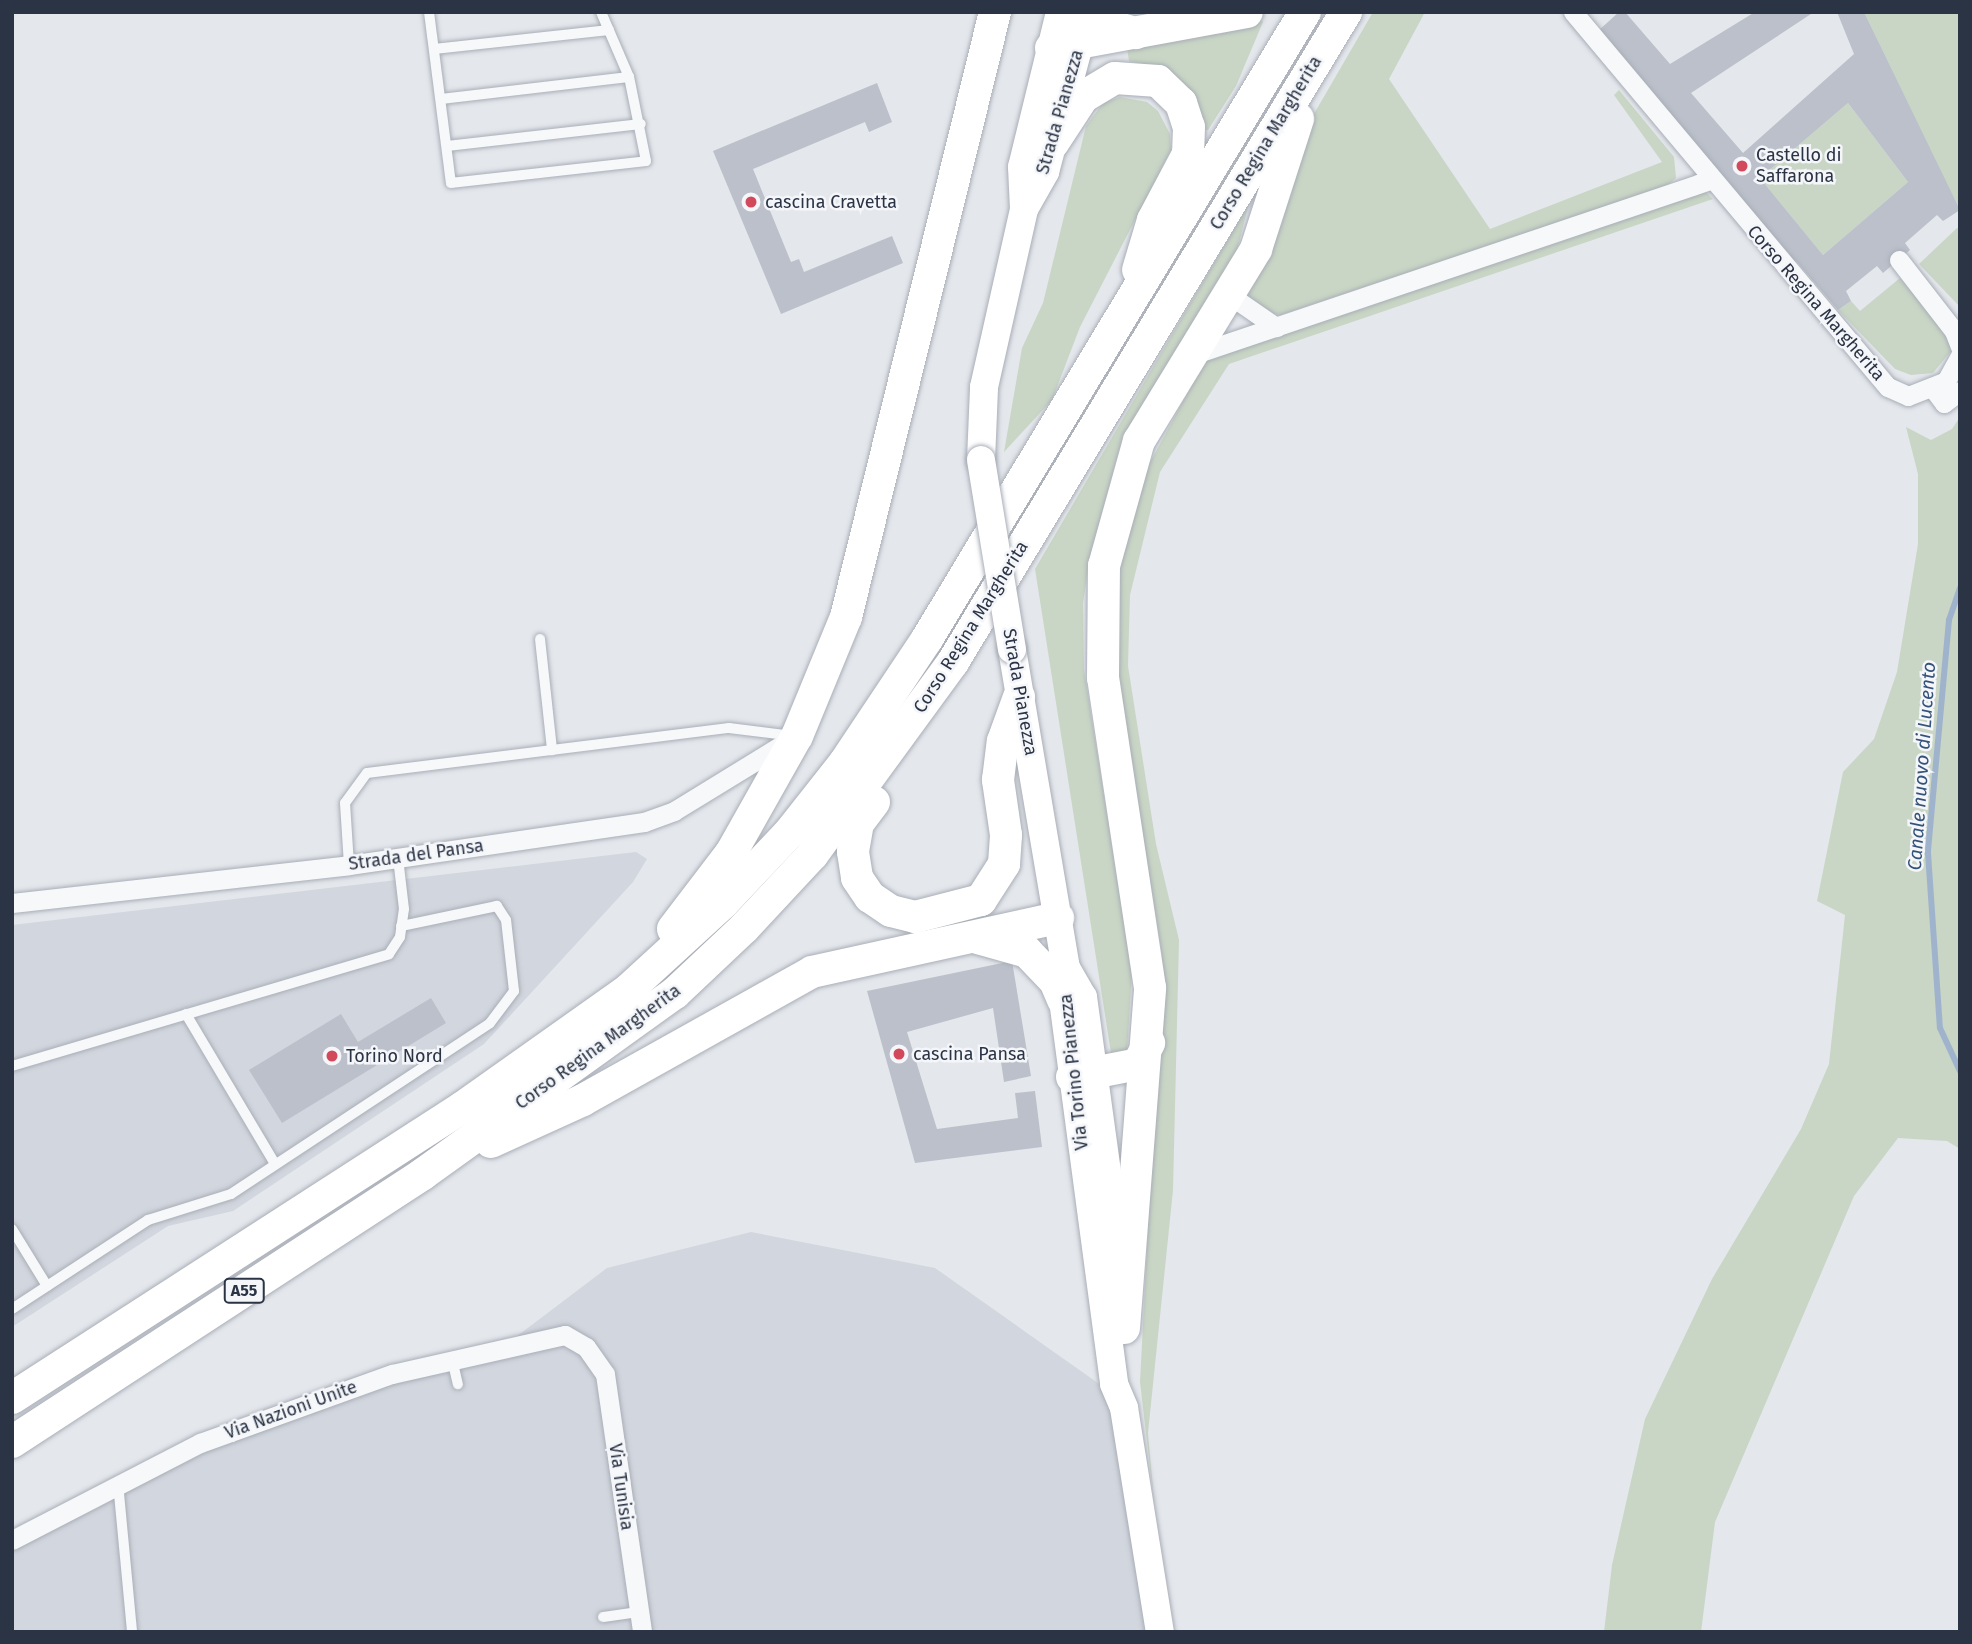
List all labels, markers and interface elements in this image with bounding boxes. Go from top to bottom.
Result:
street label: Strada Pianezza [1032,47,1088,177]
street label: Corso Regina Margherita [1206,52,1326,234]
place label: Castello di Saffarona [1756,145,1842,188]
marker: Castello di Saffarona [1734,158,1750,174]
place label: cascina Cravetta [765,191,897,213]
marker: cascina Cravetta [743,194,759,210]
street label: Corso Regina Margherita [1743,221,1889,385]
street label: Corso Regina Margherita [909,537,1033,717]
street label: Strada Pianezza [998,627,1042,757]
water label: Canale nuovo di Lucento [1903,661,1941,871]
street label: Strada del Pansa [347,835,485,875]
street label: Corso Regina Margherita [511,980,685,1114]
street label: Via Torino Pianezza [1055,993,1093,1151]
place label: cascina Pansa [913,1043,1026,1065]
place label: Torino Nord [346,1045,443,1067]
marker: cascina Pansa [891,1046,907,1062]
marker: Torino Nord [324,1048,340,1064]
road number: A55 [223,1278,265,1303]
street label: Via Nazioni Unite [222,1376,360,1444]
street label: Via Tunisia [604,1442,638,1532]

